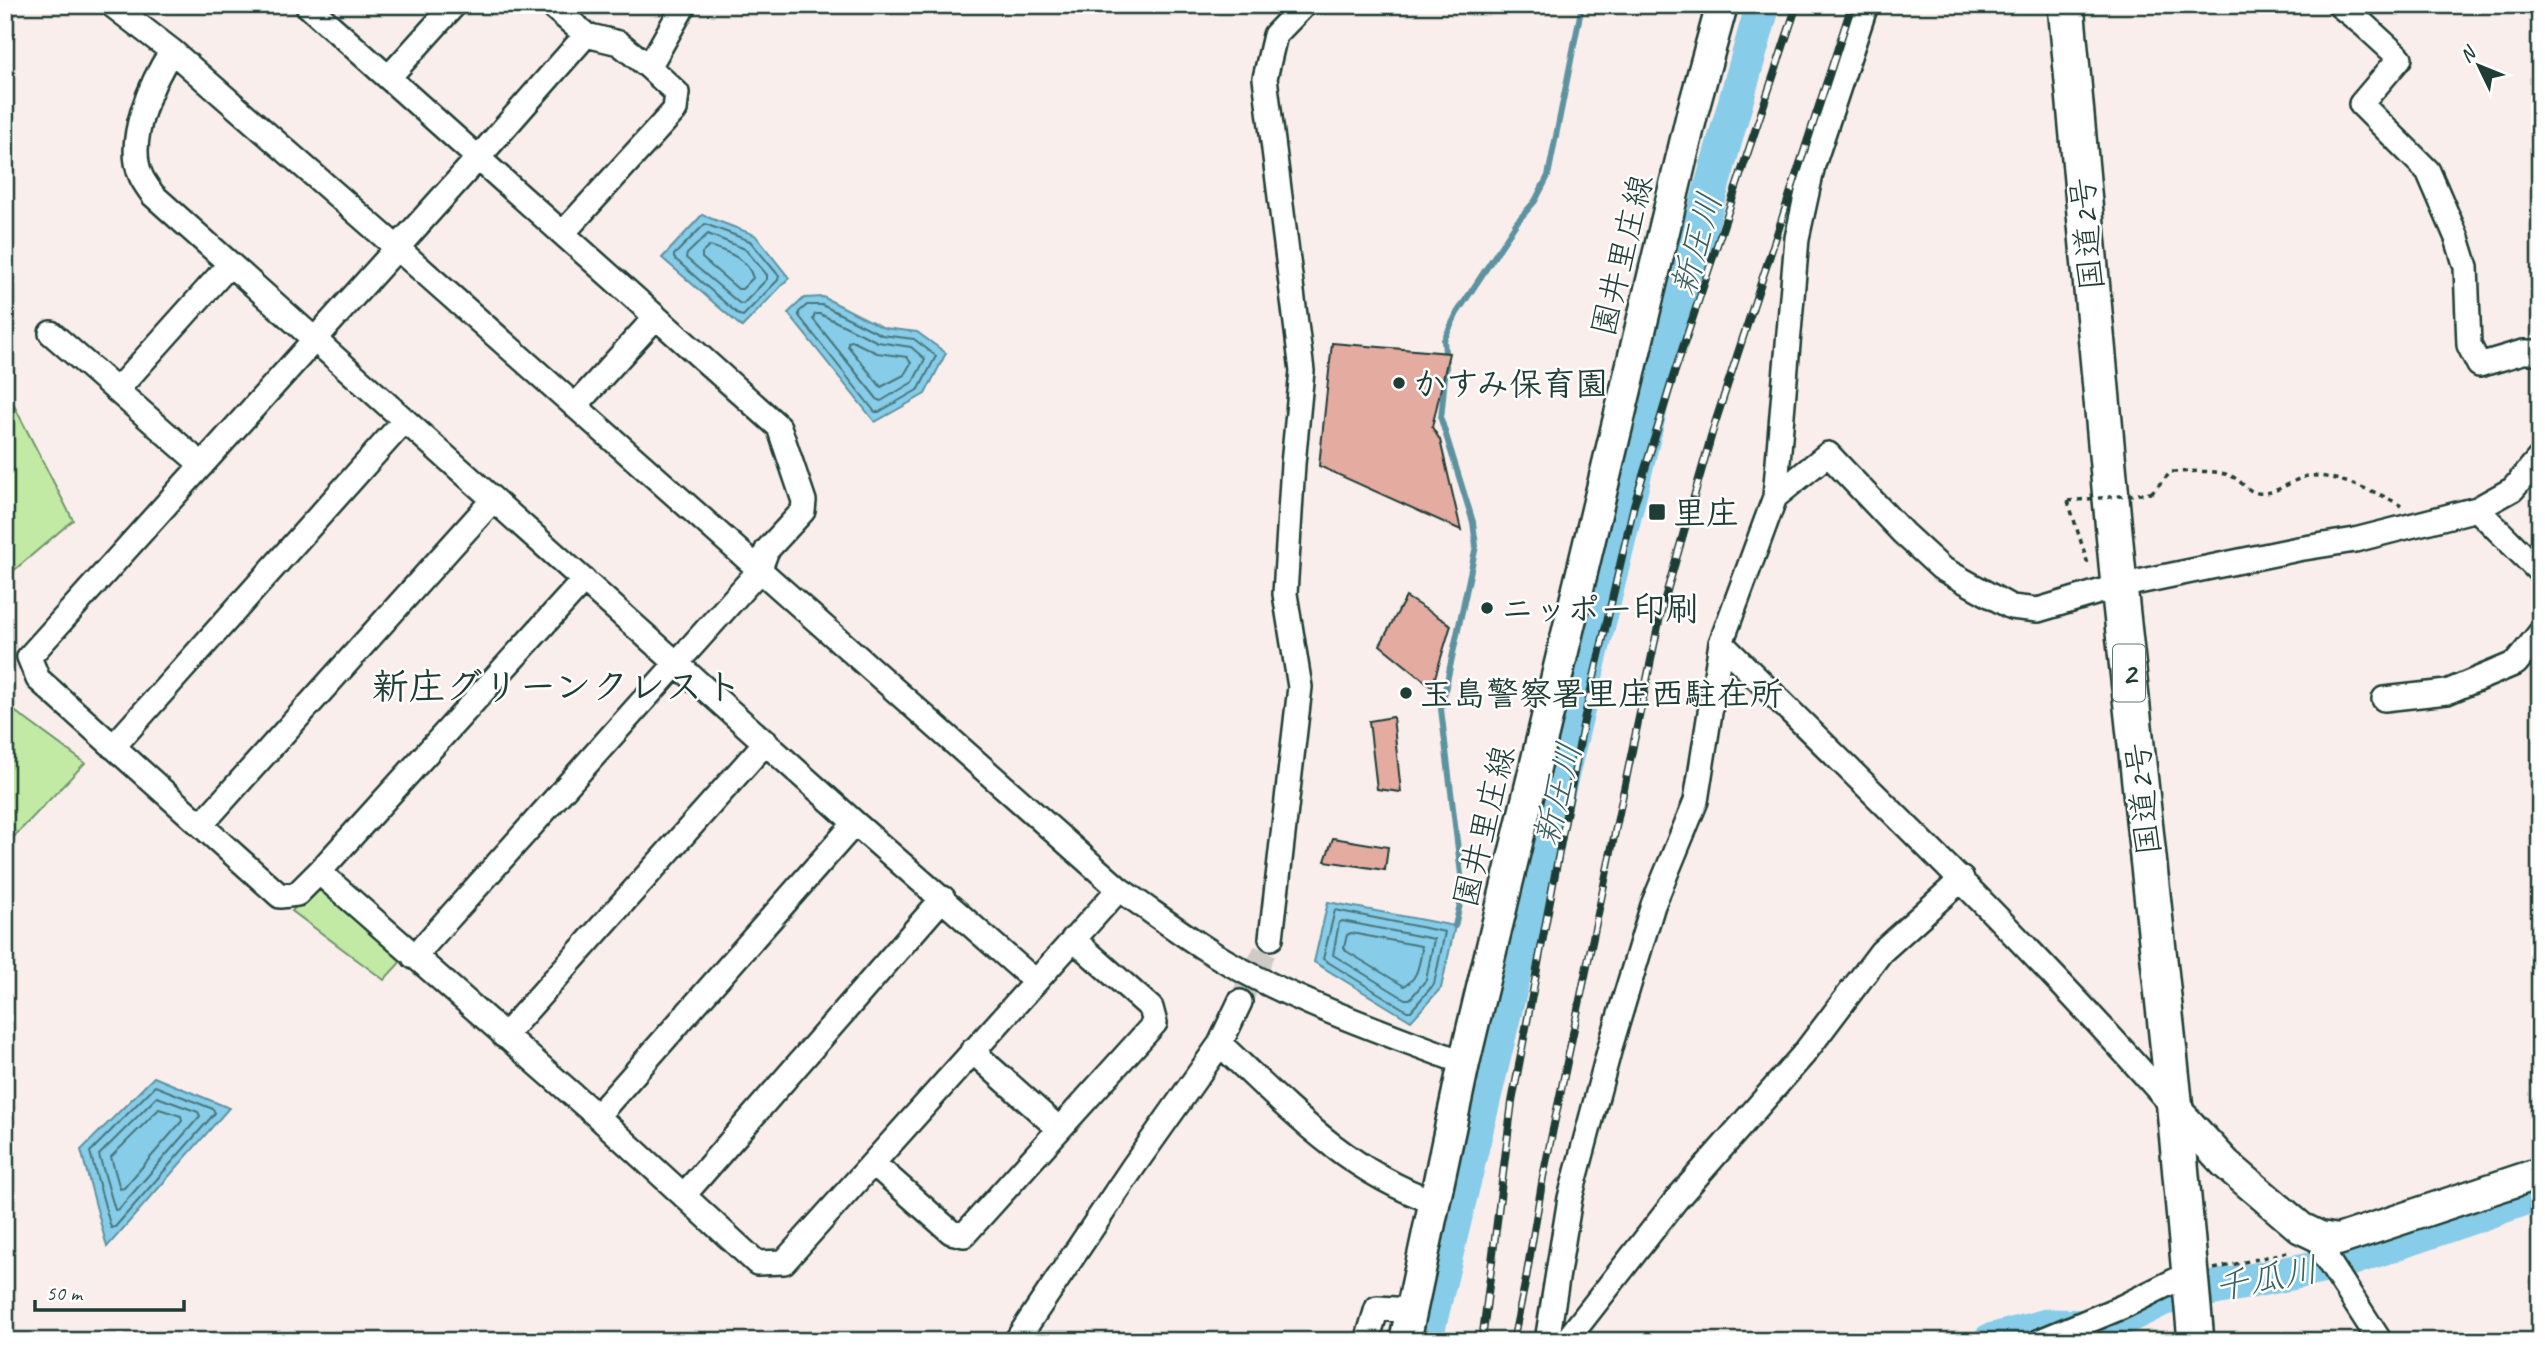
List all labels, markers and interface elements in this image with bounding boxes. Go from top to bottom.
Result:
north arrow [2444,32,2514,102]
text: N [2455,40,2482,68]
street label: 園井里庄線 [1582,170,1662,340]
street label: 国道2号 [2061,175,2113,292]
water label: 新圧川 [1660,187,1733,301]
place label: かすみ保育園 [1413,363,1608,405]
marker: かすみ保育園 [1391,375,1407,391]
place label: 里庄 [1673,492,1739,534]
marker: 里庄 [1647,502,1667,522]
place label: ニッポー印刷 [1501,588,1699,630]
marker: ニッポー印刷 [1479,600,1495,616]
road number: 2 [2113,644,2145,702]
district label: 新庄グリーンクレスト [372,663,742,710]
place label: 玉島警察署里庄西駐在所 [1420,673,1783,715]
marker: 玉島警察署里庄西駐在所 [1398,685,1414,701]
water label: 新圧川 [1523,738,1592,851]
street label: 国道2号 [2116,740,2170,858]
street label: 園井里庄線 [1444,741,1524,911]
water label: 千瓜川 [2210,1246,2322,1311]
scale bar [35,1269,184,1313]
text: 50 m [46,1280,84,1306]

